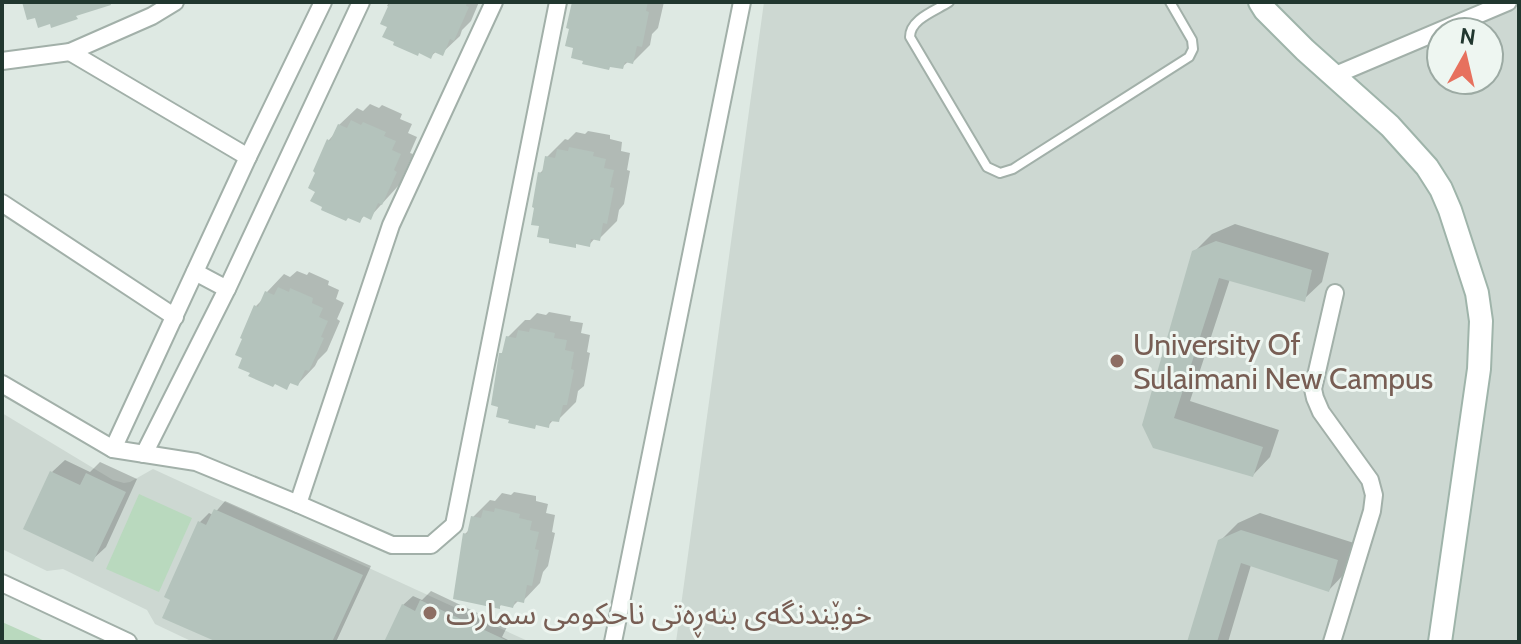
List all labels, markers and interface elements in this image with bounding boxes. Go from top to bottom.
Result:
north arrow [1425,16,1505,96]
text: N [1458,22,1477,51]
place label: University Of Sulaimani New Campus [1133,326,1433,397]
marker: University Of Sulaimani New Campus [1108,352,1126,370]
place label: خوێندنگەی بنەڕەتی ناحکومی سمارت [446,595,872,638]
marker: خوێندنگەی بنەڕەتی ناحکومی سمارت [421,604,439,622]

